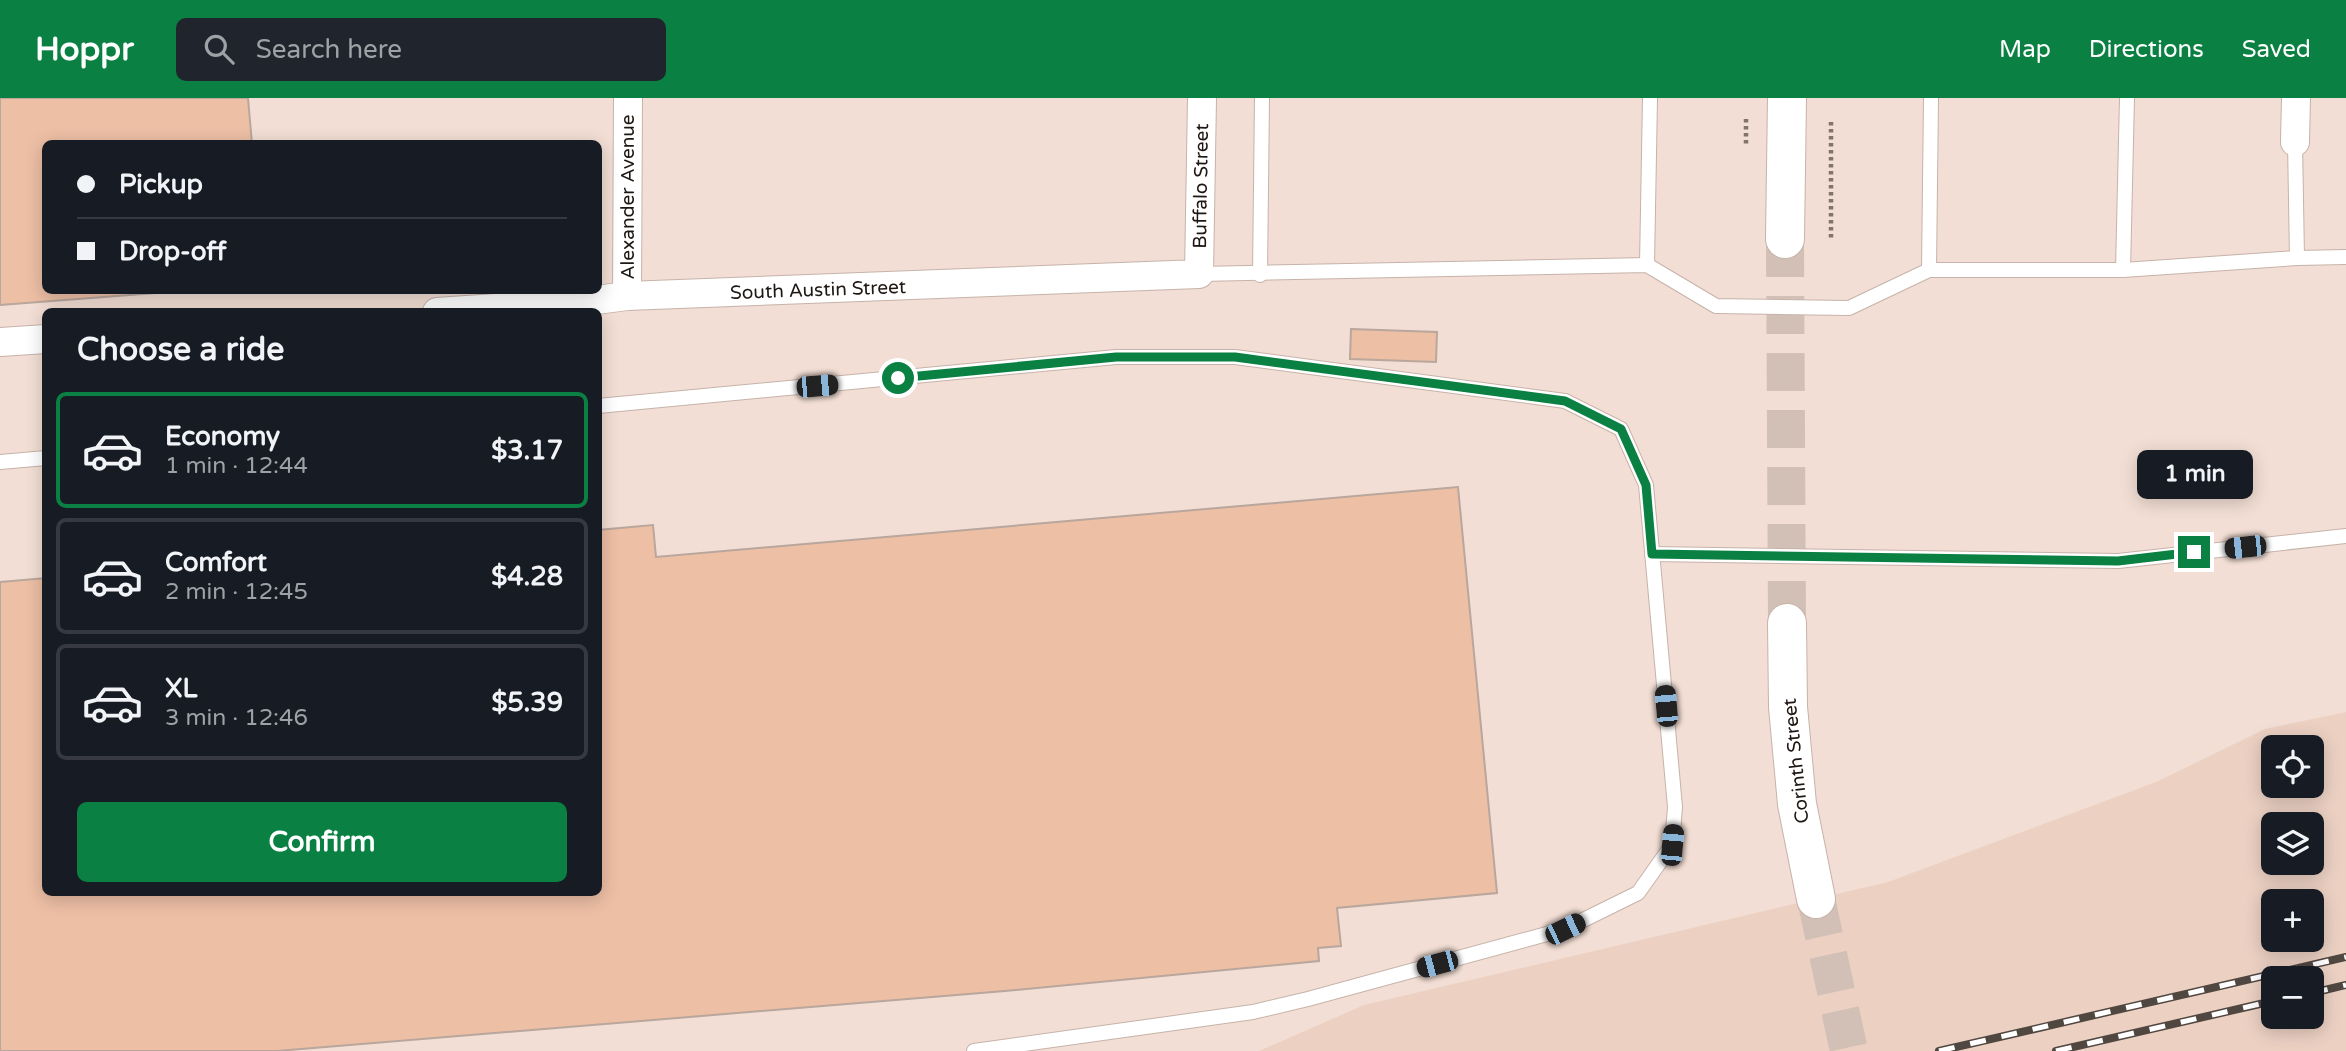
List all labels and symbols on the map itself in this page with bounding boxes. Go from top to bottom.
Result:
street label: Alexander Avenue [617,115,639,279]
street label: Buffalo Street [1189,123,1213,249]
street label: South Austin Street [730,276,906,304]
route start [882,362,914,394]
car [796,374,839,398]
callout: 1 min [2136,450,2252,500]
car [2224,534,2267,560]
route end [2178,536,2210,568]
car [1654,684,1679,728]
street label: Corinth Street [1778,697,1814,825]
car [1660,823,1685,867]
car [1542,910,1589,948]
car [1414,948,1461,980]

